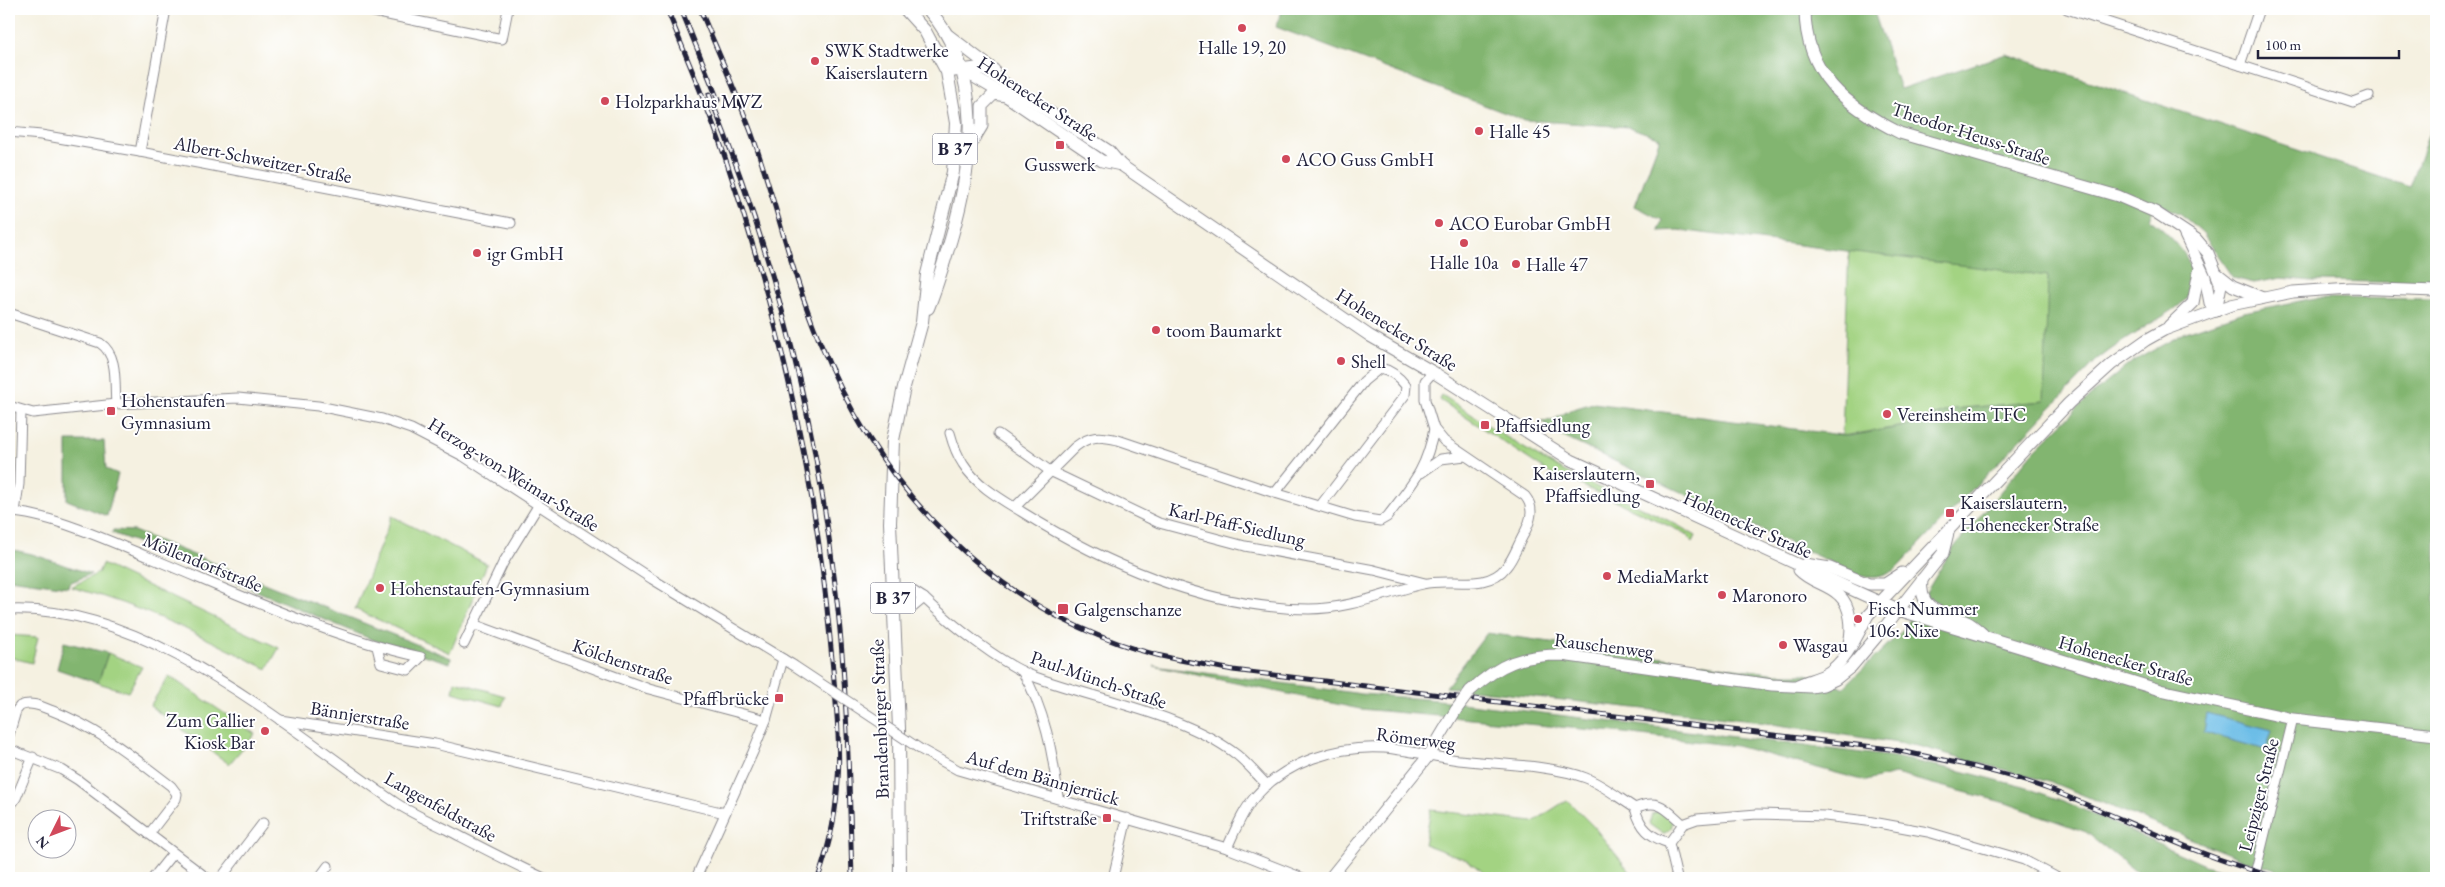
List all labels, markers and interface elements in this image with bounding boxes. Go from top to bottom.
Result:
marker: Halle 19, 20 [1236,22,1248,34]
scale bar [2258,28,2399,60]
place label: Halle 19, 20 [1198,35,1286,60]
text: 100 m [2265,35,2302,54]
place label: SWK Stadtwerke Kaiserslautern [825,38,949,85]
street label: Hohenecker Straße [973,50,1103,147]
marker: SWK Stadtwerke Kaiserslautern [809,55,821,67]
place label: Holzparkhaus MVZ [615,89,763,114]
marker: Holzparkhaus MVZ [599,95,611,107]
street label: Theodor-Heuss-Straße [1888,96,2054,171]
place label: Halle 45 [1489,119,1551,144]
marker: Halle 45 [1473,125,1485,137]
street label: Albert-Schweitzer-Straße [171,130,354,189]
road number: B 37 [932,134,978,164]
marker: Gusswerk [1054,139,1066,151]
place label: ACO Guss GmbH [1295,147,1434,172]
place label: Gusswerk [1024,152,1097,177]
marker: ACO Guss GmbH [1280,153,1292,165]
place label: ACO Eurobar GmbH [1448,211,1611,236]
marker: ACO Eurobar GmbH [1433,217,1445,229]
marker: Halle 10a [1458,237,1470,249]
place label: igr GmbH [487,241,564,266]
marker: igr GmbH [471,247,483,259]
place label: Halle 10a [1429,250,1499,275]
place label: Halle 47 [1526,252,1588,277]
marker: Halle 47 [1510,258,1522,270]
street label: Hohenecker Straße [1331,282,1462,377]
place label: toom Baumarkt [1166,318,1282,343]
marker: toom Baumarkt [1150,324,1162,336]
place label: Shell [1351,349,1387,374]
marker: Shell [1335,355,1347,367]
place label: Hohenstaufen Gymnasium [121,388,225,435]
place label: Vereinsheim TFC [1897,402,2026,427]
marker: Hohenstaufen Gymnasium [105,405,117,417]
marker: Vereinsheim TFC [1881,408,1893,420]
street label: Herzog-von-Weimar-Straße [423,411,604,537]
place label: Pfaffsiedlung [1495,413,1591,438]
marker: Pfaffsiedlung [1479,419,1491,431]
place label: Kaiserslautern, Pfaffsiedlung [1533,461,1641,508]
marker: Kaiserslautern, Pfaffsiedlung [1644,478,1656,490]
street label: Hohenecker Straße [1679,485,1816,564]
place label: Kaiserslautern, Hohenecker Straße [1960,490,2099,537]
street label: Karl-Pfaff-Siedlung [1166,497,1308,553]
marker: Kaiserslautern, Hohenecker Straße [1944,507,1956,519]
street label: Möllendorfstraße [139,527,266,598]
place label: MediaMarkt [1617,564,1708,589]
marker: MediaMarkt [1601,570,1613,582]
place label: Hohenstaufen-Gymnasium [390,576,590,601]
marker: Hohenstaufen-Gymnasium [374,582,386,594]
road number: B 37 [870,582,916,614]
place label: Maronoro [1732,583,1807,608]
marker: Maronoro [1716,589,1728,601]
place label: Fisch Nummer 106: Nixe [1868,596,1979,643]
place label: Galgenschanze [1074,597,1182,622]
marker: Galgenschanze [1056,602,1070,616]
marker: Fisch Nummer 106: Nixe [1852,613,1864,625]
street label: Rauschenweg [1553,627,1656,664]
street label: Hohenecker Straße [2056,629,2196,692]
street label: Kölchenstraße [569,633,676,690]
place label: Wasgau [1793,633,1848,658]
street label: Brandenburger Straße [864,639,895,799]
marker: Wasgau [1777,639,1789,651]
street label: Paul-Münch-Straße [1027,644,1170,714]
place label: Pfaffbrücke [683,686,769,711]
marker: Pfaffbrücke [773,692,785,704]
street label: Bännjerstraße [309,695,411,736]
place label: Zum Gallier Kiosk Bar [166,708,256,755]
street label: Römerweg [1375,721,1458,756]
marker: Zum Gallier Kiosk Bar [259,725,271,737]
street label: Leipziger Straße [2232,736,2285,854]
street label: Auf dem Bännjerrück [962,743,1124,812]
street label: Langenfeldstraße [380,765,501,848]
place label: Triftstraße [1020,806,1097,831]
north arrow [28,810,78,860]
marker: Triftstraße [1101,812,1113,824]
text: N [31,832,53,853]

